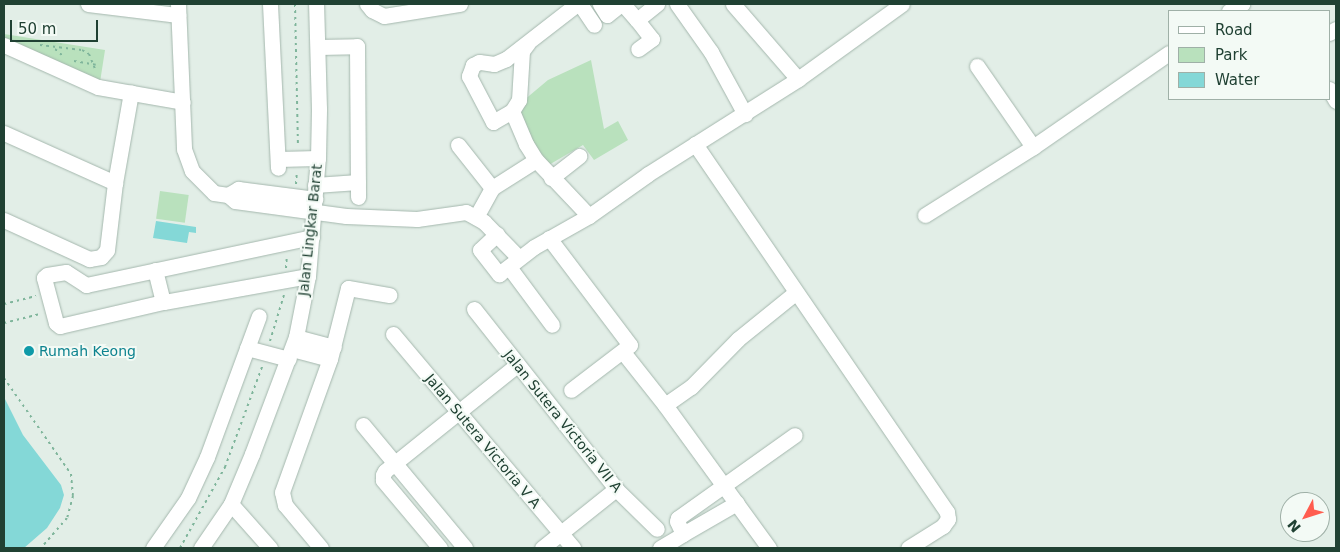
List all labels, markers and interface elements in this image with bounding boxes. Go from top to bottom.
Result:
scale bar [12,10,100,42]
legend [1168,10,1330,100]
text: 50 m [18,20,56,38]
text: Road [1215,21,1253,39]
text: Park [1215,46,1247,64]
text: Water [1215,71,1259,89]
street label: Jalan Lingkar Barat [295,163,325,297]
place label: Rumah Keong [39,343,136,359]
marker: Rumah Keong [23,345,35,357]
street label: Jalan Sutera Victoria VII A [500,346,626,496]
street label: Jalan Sutera Victoria V A [422,370,544,512]
north arrow [1280,492,1330,542]
text: N [1284,516,1304,536]

